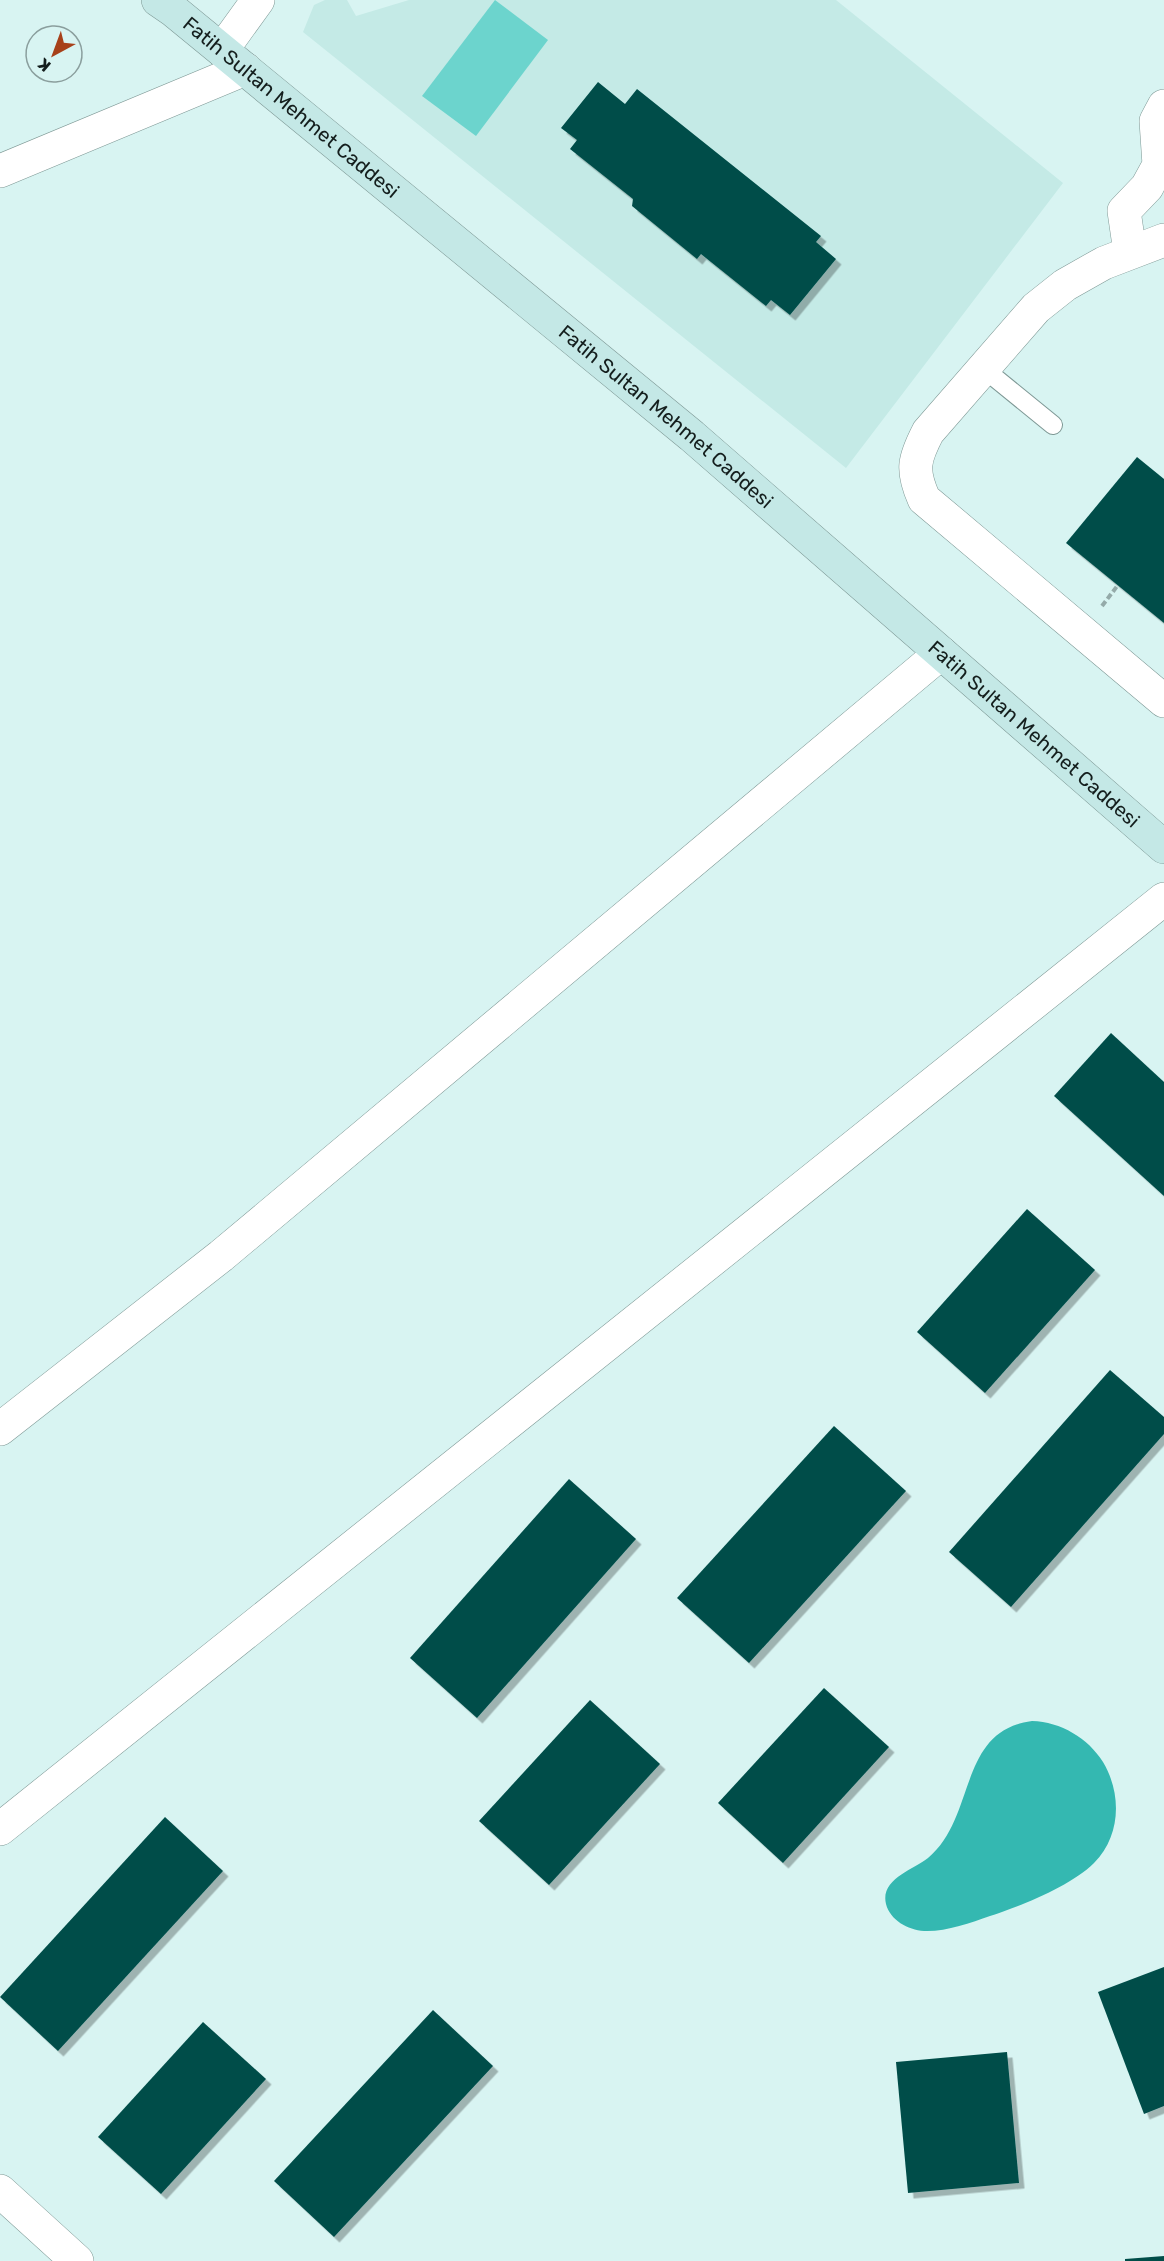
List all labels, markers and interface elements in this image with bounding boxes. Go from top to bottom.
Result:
street label: Fatih Sultan Mehmet Caddesi [178,11,404,203]
north arrow [24,24,84,84]
text: K [34,54,55,76]
street label: Fatih Sultan Mehmet Caddesi [554,320,778,513]
street label: Fatih Sultan Mehmet Caddesi [923,635,1145,832]

